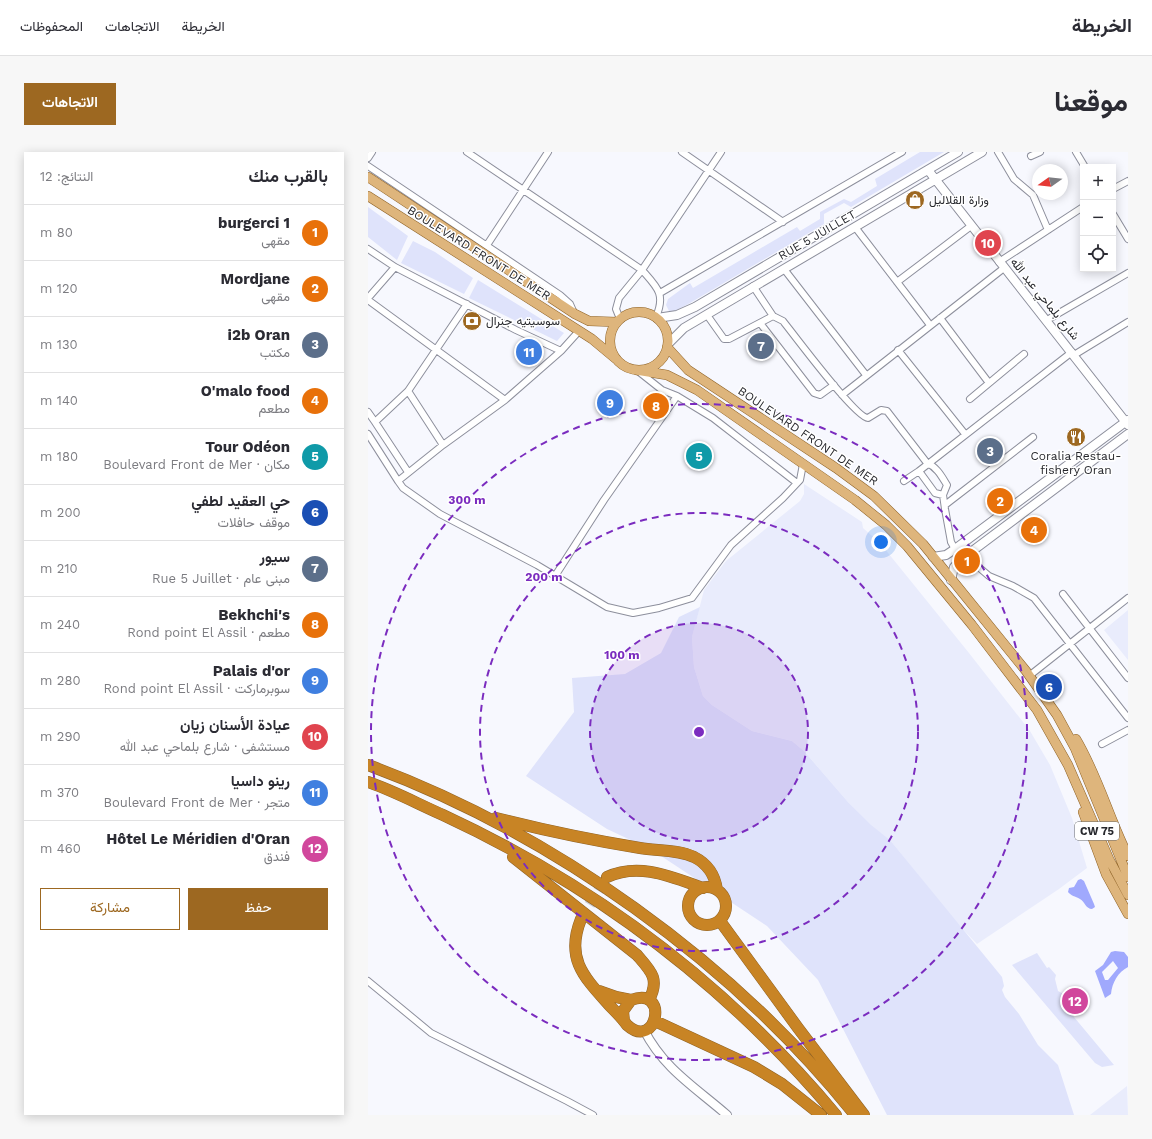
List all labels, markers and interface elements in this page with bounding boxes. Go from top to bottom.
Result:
text: الخريطة [1072,14,1132,37]
text: المحفوظات [20,18,83,34]
text: الاتجاهات [105,18,159,34]
text: الخريطة [181,18,225,34]
button: الاتجاهات [24,83,116,125]
text: موقعنا [1054,85,1128,118]
north arrow [1032,164,1068,200]
map controls [1080,164,1116,272]
button: + [1080,164,1116,200]
text: بالقرب منك [248,166,328,186]
text: النتائج: 12 [40,169,93,184]
shop icon: وزارة القلاليل [904,189,926,211]
place label: وزارة القلاليل [929,193,989,208]
button: − [1080,200,1116,236]
street label: BOULEVARD FRONT DE MER [405,203,553,303]
street label: RUE 5 JUILLET [776,207,858,263]
text: burgerci 1 [218,214,290,232]
text: 80 m [40,225,73,240]
text: 1 [312,225,318,240]
pin: 10 [975,228,1001,258]
text: مقهى [261,233,290,248]
button: locate [1080,236,1116,272]
street label: شارع بلماحي عبد الله [1005,255,1082,345]
text: Mordjane [221,270,290,288]
text: 120 m [40,281,78,296]
text: 2 [311,281,319,296]
text: مقهى [261,289,290,304]
bank icon: سوسيتيه جنرال [461,310,483,332]
place label: سوسيتيه جنرال [486,314,560,329]
text: i2b Oran [228,326,290,344]
pin: 7 [748,331,774,361]
text: 130 m [40,337,78,352]
text: 3 [311,337,319,352]
pin: 11 [516,337,542,367]
text: مكتب [260,345,290,360]
text: O'malo food [201,382,290,400]
street label: BOULEVARD FRONT DE MER [735,384,881,488]
pin: 9 [597,388,623,418]
pin: 8 [643,391,669,421]
text: 140 m [40,393,78,408]
text: 4 [311,393,319,408]
text: مطعم [259,401,290,416]
restaurant icon: Coralia Restau- fishery Oran [1065,426,1087,448]
pin: 3 [977,436,1003,466]
text: Tour Odéon [205,438,290,456]
pin: 5 [686,441,712,471]
text: 180 m [40,449,78,464]
text: 5 [311,449,319,464]
place label: Coralia Restau- fishery Oran [1031,449,1121,477]
text: مكان · Boulevard Front de Mer [103,457,290,472]
pin: 2 [987,486,1013,516]
text: حي العقيد لطفي [191,492,290,510]
text: 300 m [448,493,486,507]
text: 200 m [40,505,81,520]
text: 6 [311,505,319,520]
text: موقف حافلات [218,515,290,530]
pin: 4 [1021,515,1047,545]
your location [871,532,891,552]
pin: 1 [954,546,980,576]
text: سيور [260,548,290,566]
text: 210 m [40,561,78,576]
text: 7 [311,561,319,576]
text: 200 m [525,570,563,584]
text: مبنى عام · Rue 5 Juillet [152,571,290,586]
text: Bekhchi's [218,606,290,624]
text: 240 m [40,617,80,632]
text: 8 [311,617,319,632]
text: مطعم · Rond point El Assil [127,625,290,640]
text: 100 m [604,648,640,662]
text: Palais d'or [213,662,290,680]
pin: 6 [1036,672,1062,702]
text: 280 m [40,673,81,688]
text: 9 [311,673,319,688]
text: سوبرماركت · Rond point El Assil [103,681,290,696]
text: عيادة الأسنان زيان [180,716,290,734]
centre of rings [692,725,706,739]
text: 290 m [40,729,81,744]
text: 10 [308,729,322,744]
text: مستشفى · شارع بلماحي عبد الله [120,739,290,754]
text: رينو داسيا [231,772,290,790]
text: 370 m [40,785,79,800]
text: 11 [309,785,321,800]
text: متجر · Boulevard Front de Mer [103,795,290,810]
road number: CW 75 [1075,822,1119,840]
text: Hôtel Le Méridien d'Oran [106,830,290,848]
text: 460 m [40,841,81,856]
text: 12 [308,841,322,856]
text: فندق [264,849,290,864]
button: مشاركة [40,888,180,930]
button: حفظ [188,888,328,930]
pin: 12 [1062,986,1088,1016]

